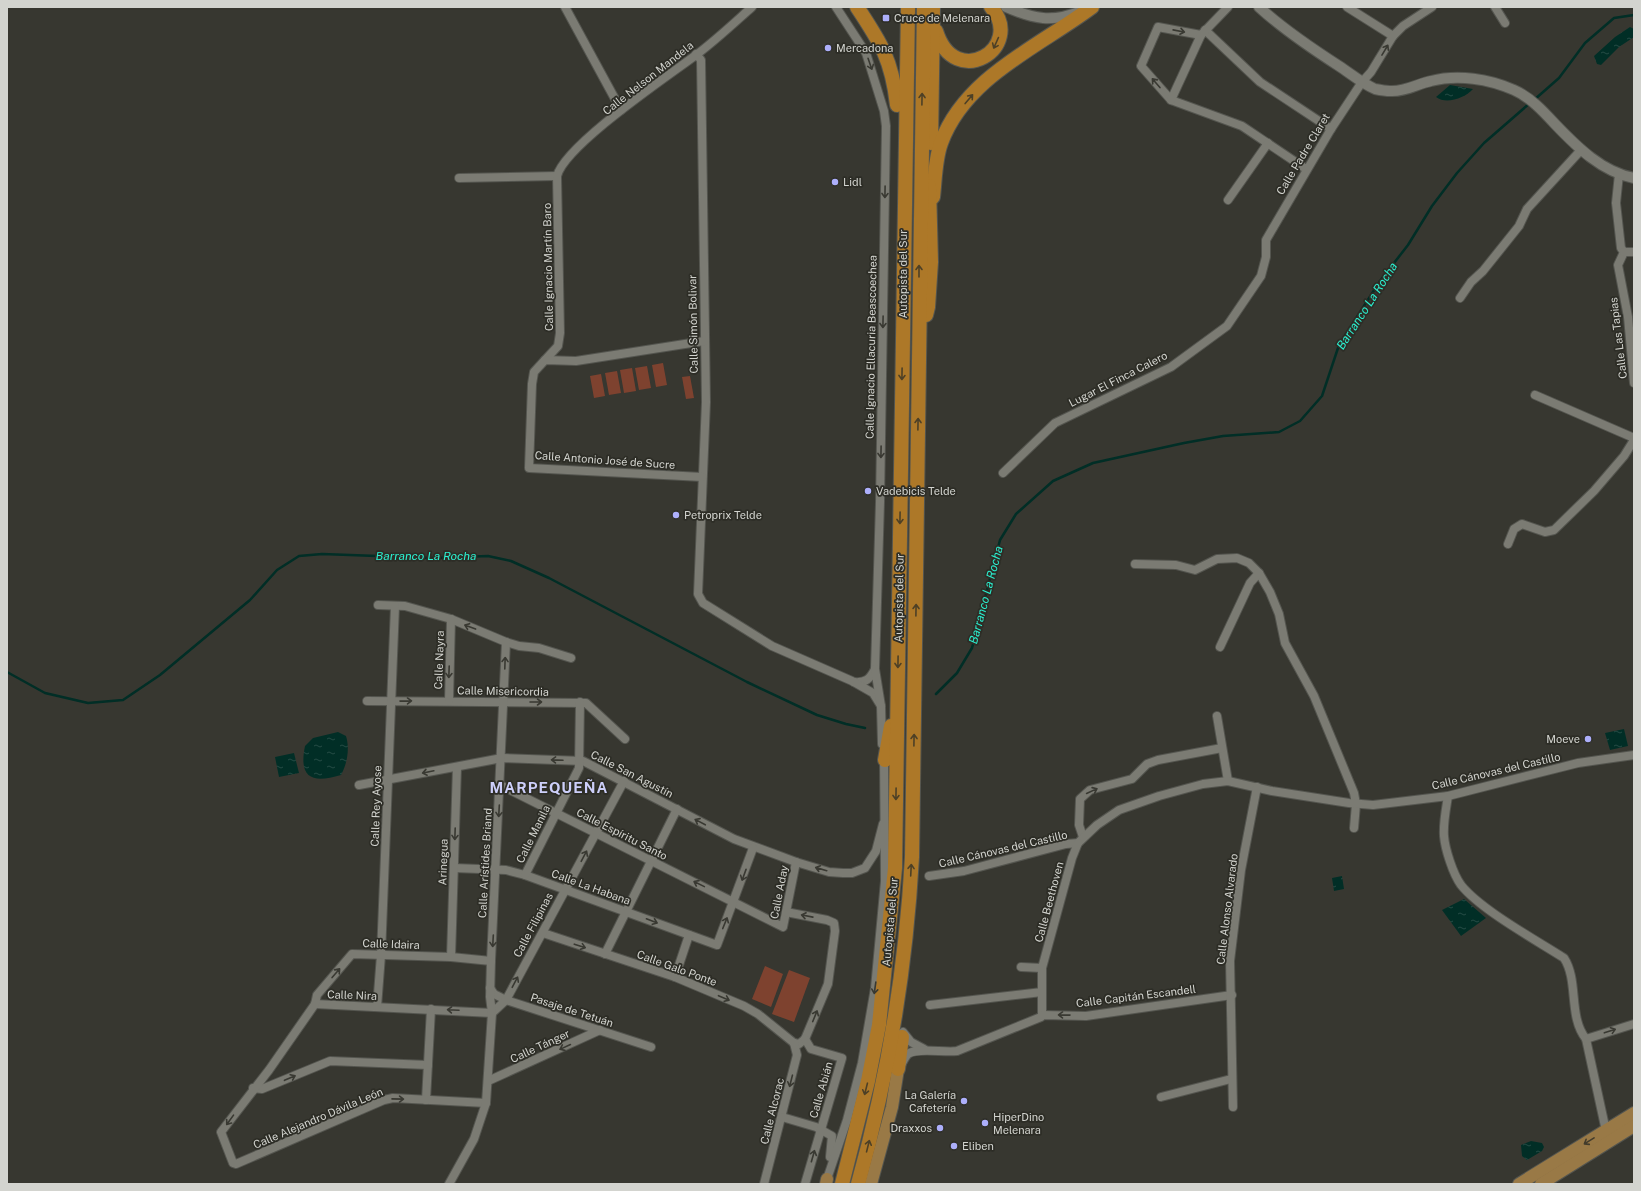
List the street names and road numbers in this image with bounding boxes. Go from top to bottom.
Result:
street label: Calle Nelson Mandela [600,39,696,117]
street label: Calle Padre Claret [1274,111,1332,197]
street label: Calle Ignacio Martín Baro [541,203,555,331]
street label: Autopista del Sur [897,230,909,318]
street label: Calle Ignacio Ellacuria Beascoechea [863,255,879,439]
street label: Calle Simón Bolivar [686,274,700,374]
street label: Calle Las Tapias [1607,296,1629,379]
street label: Lugar El Finca Calero [1067,349,1169,409]
street label: Calle Antonio José de Sucre [534,449,676,471]
street label: Autopista del Sur [892,553,906,643]
street label: Calle Nayra [432,630,446,690]
street label: Calle Misericordia [457,684,549,698]
street label: Calle San Agustín [589,748,675,800]
street label: Calle Cánovas del Castillo [1431,750,1561,792]
street label: Calle Rey Ayose [369,765,383,847]
street label: Calle Manila [514,803,552,865]
street label: Calle Espíritu Santo [575,806,669,862]
street label: Calle Arístides Briand [476,808,494,918]
street label: Calle Cánovas del Castillo [938,828,1068,870]
street label: Arinegua [436,839,450,885]
street label: Calle Alonso Alvarado [1214,853,1240,965]
street label: Calle Beethoven [1032,860,1066,944]
street label: Calle Aday [768,864,790,920]
street label: Calle La Habana [550,867,632,907]
street label: Autopista del Sur [880,877,900,967]
street label: Calle Filipinas [511,890,555,959]
street label: Calle Idaira [362,937,420,951]
street label: Calle Galo Ponte [635,948,719,988]
street label: Calle Capitán Escandell [1075,983,1197,1009]
street label: Calle Nira [327,988,377,1002]
street label: Pasaje de Tetuán [529,991,615,1029]
street label: Calle Tánger [508,1027,572,1065]
street label: Calle Abián [807,1060,835,1120]
street label: Calle Alcorac [758,1077,786,1145]
street label: Calle Alejandro Dávila León [251,1085,385,1151]

